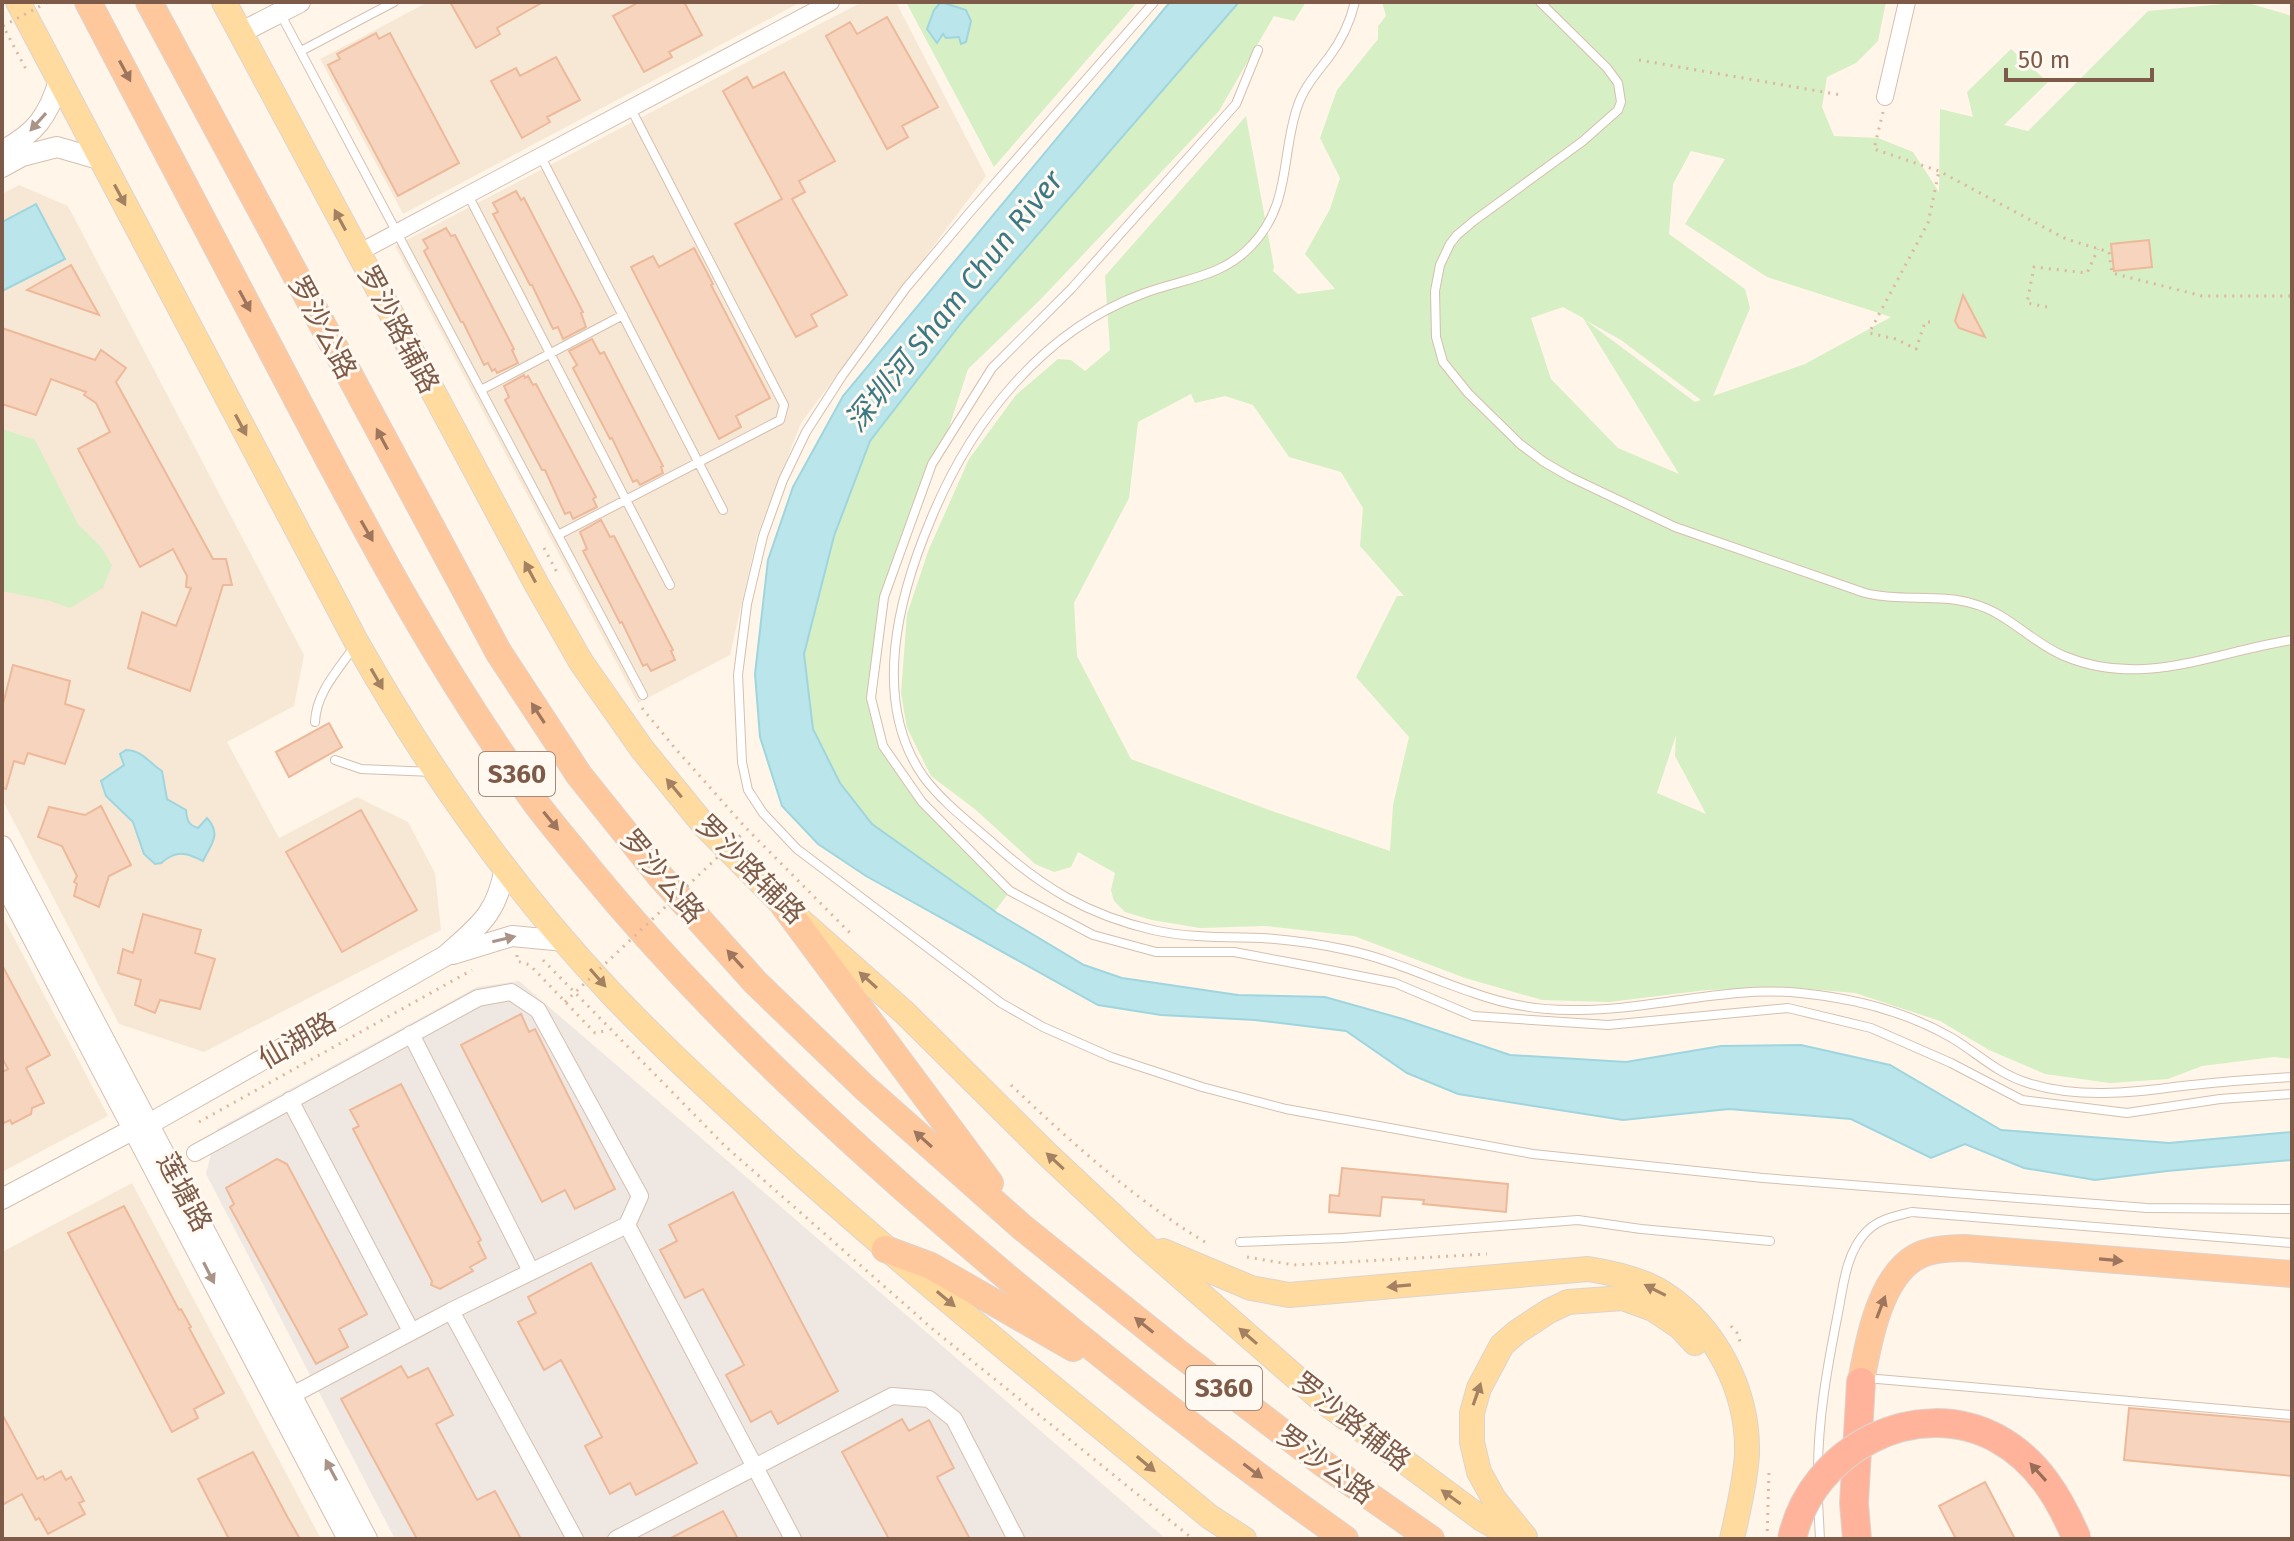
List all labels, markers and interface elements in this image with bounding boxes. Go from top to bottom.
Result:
scale bar [2006,32,2152,82]
text: 50 m [2018,46,2070,74]
one-way arrow [117,60,131,82]
one-way arrow [29,112,47,132]
water label: 深圳河 Sham Chun River [838,162,1071,439]
one-way arrow [113,184,127,206]
one-way arrow [333,208,347,231]
street label: 罗沙路辅路 [351,260,446,399]
street label: 罗沙公路 [282,270,363,384]
one-way arrow [239,290,252,313]
one-way arrow [235,413,248,436]
one-way arrow [376,427,389,450]
one-way arrow [360,520,374,542]
one-way arrow [523,560,537,583]
one-way arrow [370,668,384,690]
one-way arrow [531,702,546,724]
road number: S360 [479,752,555,796]
one-way arrow [666,778,683,798]
street label: 罗沙路辅路 [689,808,812,931]
one-way arrow [542,811,559,831]
street label: 罗沙公路 [614,823,711,930]
one-way arrow [492,932,517,945]
one-way arrow [727,950,745,969]
one-way arrow [588,968,606,987]
one-way arrow [859,972,878,990]
street label: 仙湖路 [253,1005,342,1076]
one-way arrow [913,1130,933,1148]
street label: 莲塘路 [150,1147,219,1237]
one-way arrow [1046,1153,1065,1171]
one-way arrow [2099,1253,2124,1266]
one-way arrow [202,1261,215,1284]
one-way arrow [1387,1279,1412,1292]
one-way arrow [1643,1283,1666,1297]
one-way arrow [935,1290,956,1307]
one-way arrow [1875,1295,1888,1319]
one-way arrow [1134,1317,1154,1334]
one-way arrow [1238,1327,1257,1345]
street label: 罗沙路辅路 [1286,1365,1417,1477]
road number: S360 [1186,1366,1262,1410]
one-way arrow [1472,1382,1484,1406]
street label: 罗沙公路 [1271,1418,1381,1511]
one-way arrow [1136,1455,1156,1472]
one-way arrow [324,1459,338,1481]
one-way arrow [1242,1463,1263,1479]
one-way arrow [2029,1463,2047,1482]
one-way arrow [1441,1490,1462,1505]

